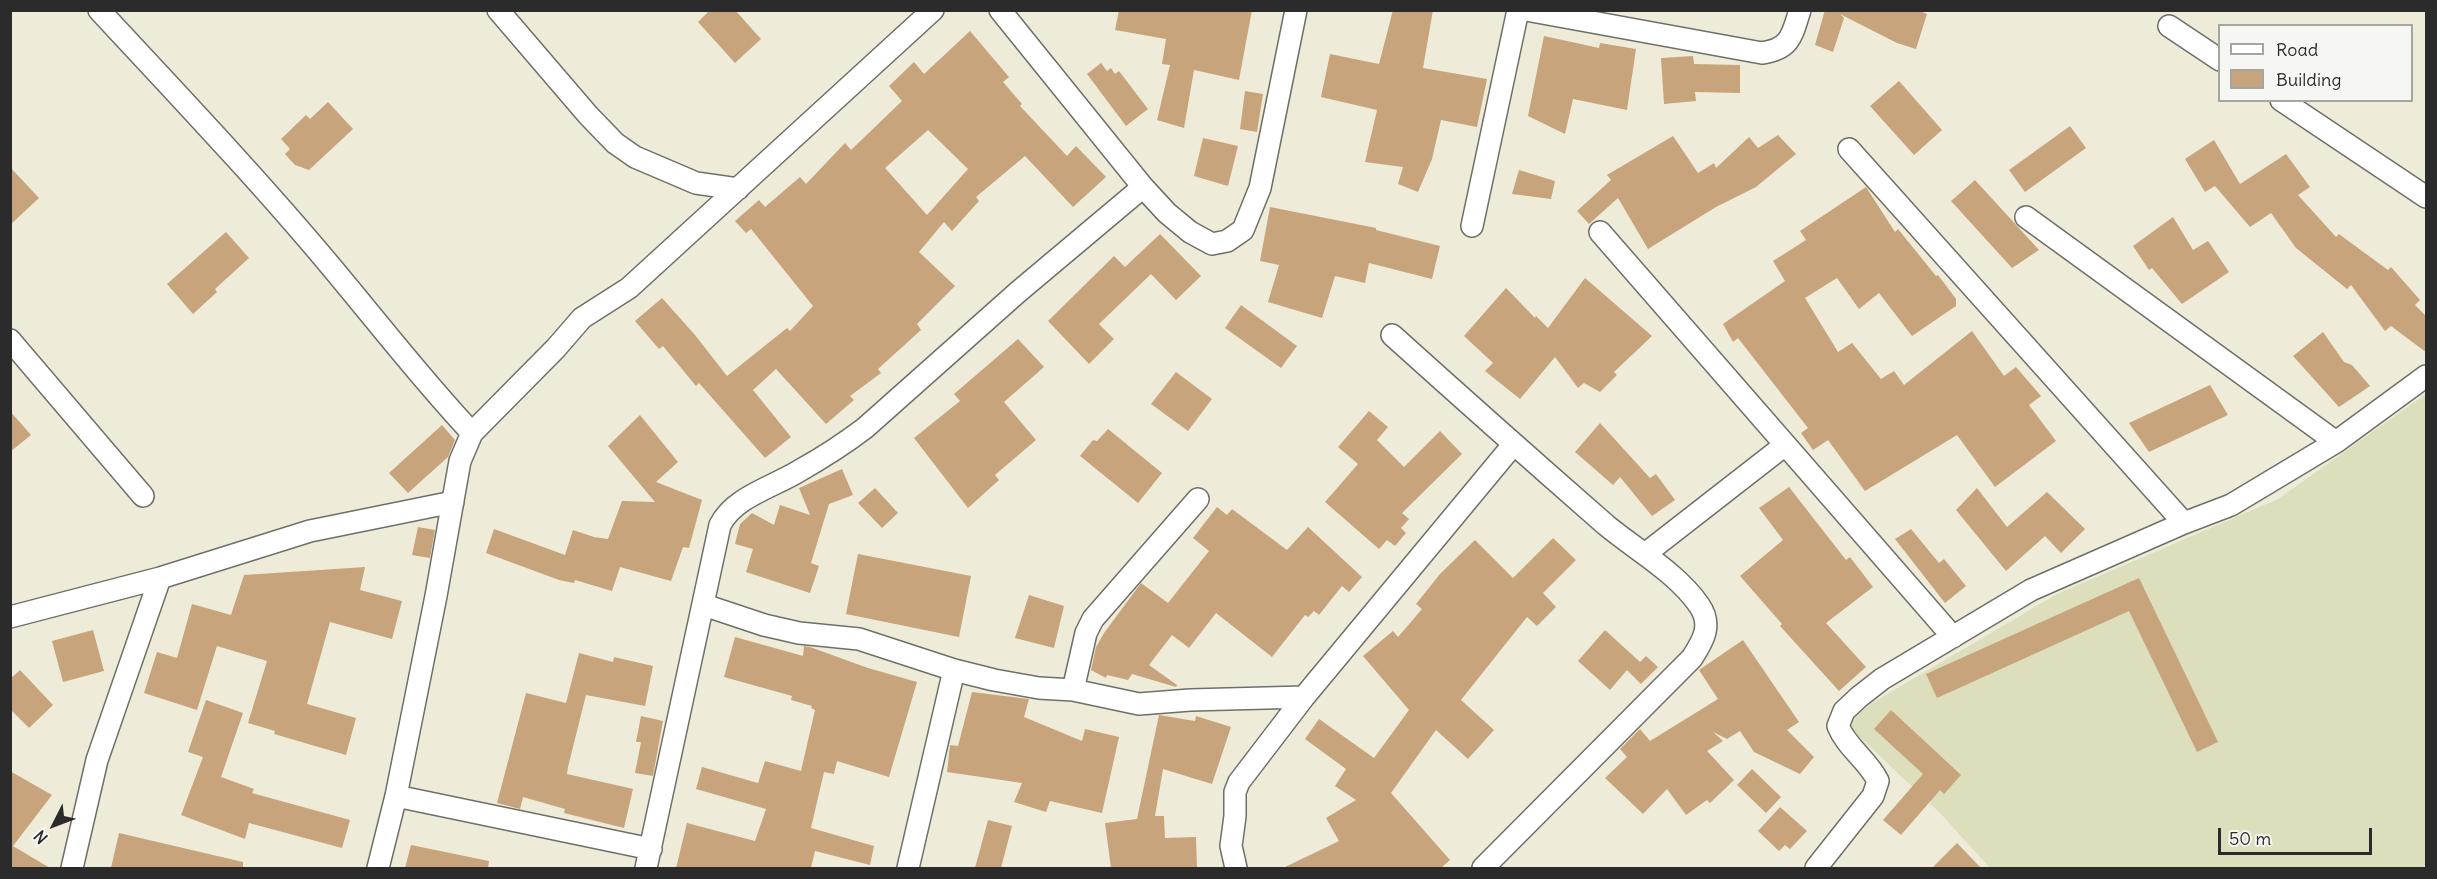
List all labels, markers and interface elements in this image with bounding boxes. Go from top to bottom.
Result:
legend [2218,24,2413,102]
text: Road [2276,38,2318,61]
text: Building [2276,68,2341,91]
north arrow [24,795,84,855]
scale bar [2221,816,2376,854]
text: N [29,826,52,848]
text: 50 m [2229,827,2271,850]

